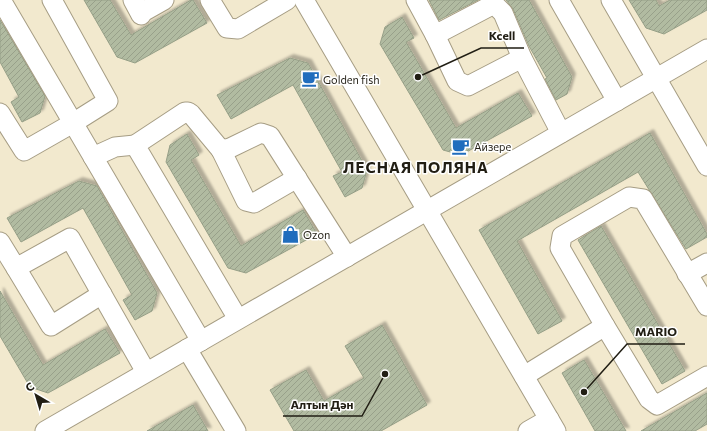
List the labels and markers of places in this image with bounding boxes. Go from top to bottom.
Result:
callout: Kcell [481,24,524,48]
cafe icon: Golden fish [300,69,320,89]
place label: Golden fish [323,73,379,86]
cafe icon: Айзере [451,136,471,156]
place label: Айзере [474,140,511,153]
shop icon: Ozon [280,224,300,244]
place label: Ozon [303,228,330,241]
callout: MARIO [627,320,685,344]
callout: Алтын Дән [283,392,362,416]

